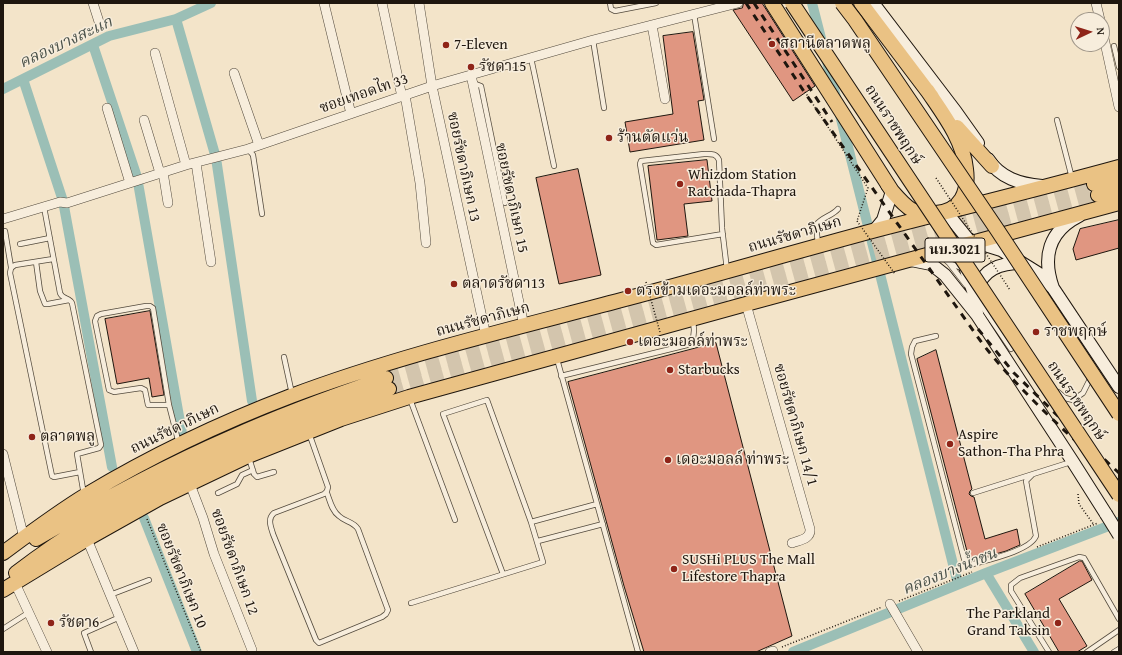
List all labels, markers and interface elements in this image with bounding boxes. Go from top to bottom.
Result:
north arrow [1070,12,1110,52]
water label: คลองบางสะแก [16,13,116,73]
text: N [1093,27,1109,35]
place label: สถานีตลาดพลู [780,35,871,53]
place label: 7-Eleven [454,36,508,54]
marker: สถานีตลาดพลู [767,39,777,49]
marker: 7-Eleven [441,40,451,50]
place label: รัชดา15 [479,58,527,76]
marker: รัชดา15 [466,62,476,72]
street label: ซอยเทอดไท 33 [317,70,411,118]
street label: ถนนราชพฤกษ์ [860,82,926,168]
street label: ซอยรัชดาภิเษก 13 [443,110,483,224]
place label: ร้านตัดแว่น [617,129,688,147]
marker: ร้านตัดแว่น [604,133,614,143]
street label: ซอยรัชดาภิเษก 15 [491,141,531,255]
place label: Whizdom Station Ratchada-Thapra [688,166,796,201]
marker: Whizdom Station Ratchada-Thapra [675,179,685,189]
street label: ถนนรัชดาภิเษก [746,213,844,257]
road number: นบ.3021 [925,238,985,262]
place label: ตลาดรัชดา13 [462,275,545,293]
marker: ตลาดรัชดา13 [449,279,459,289]
place label: ตรงข้ามเดอะมอลล์ท่าพระ [636,282,796,300]
marker: ตรงข้ามเดอะมอลล์ท่าพระ [623,286,633,296]
street label: ถนนรัชดาภิเษก [434,299,532,341]
place label: ราชพฤกษ์ [1044,323,1107,341]
marker: ราชพฤกษ์ [1031,327,1041,337]
place label: เดอะมอลล์ท่าพระ [638,333,748,351]
marker: เดอะมอลล์ท่าพระ [625,337,635,347]
street label: ถนนราชพฤกษ์ [1043,358,1109,444]
place label: Starbucks [678,361,740,379]
street label: ซอยรัชดาภิเษก 14/1 [769,362,821,488]
marker: Starbucks [665,365,675,375]
street label: ถนนรัชดาภิเษก [128,400,222,458]
place label: Aspire Sathon-Tha Phra [958,426,1064,461]
place label: ตลาดพลู [40,428,95,446]
marker: ตลาดพลู [27,432,37,442]
marker: Aspire Sathon-Tha Phra [945,439,955,449]
place label: เดอะมอลล์ ท่าพระ [676,451,789,469]
marker: เดอะมอลล์ ท่าพระ [663,455,673,465]
street label: ซอยรัชดาภิเษก 12 [206,506,262,618]
street label: ซอยรัชดาภิเษก 10 [152,521,210,631]
water label: คลองบางน้ำชน [900,544,1000,600]
place label: SUSHi PLUS The Mall Lifestore Thapra [682,551,815,586]
marker: SUSHi PLUS The Mall Lifestore Thapra [669,564,679,574]
place label: The Parkland Grand Taksin [966,605,1050,640]
place label: รัชดา6 [59,614,99,632]
marker: รัชดา6 [46,618,56,628]
marker: The Parkland Grand Taksin [1053,618,1063,628]

